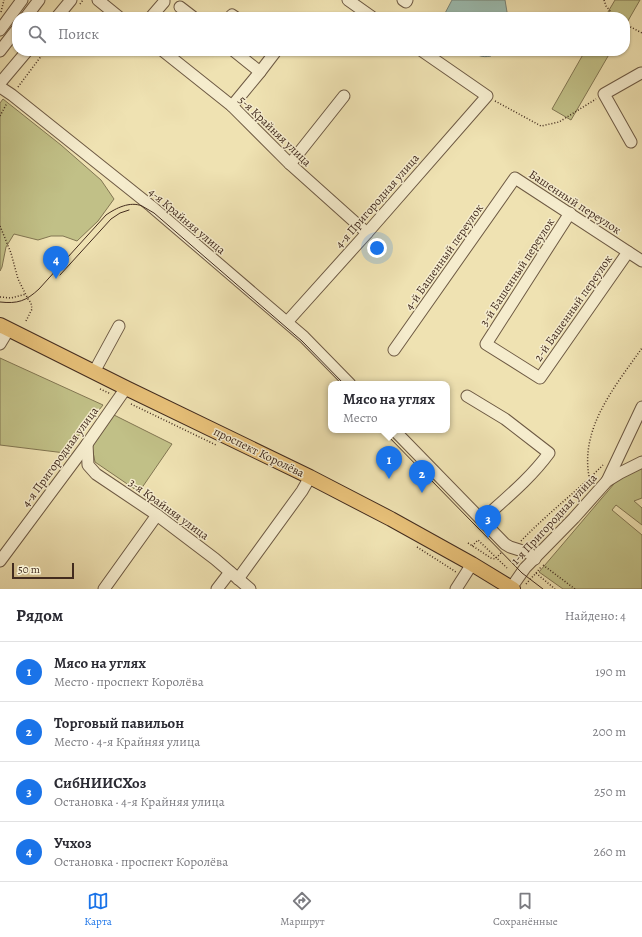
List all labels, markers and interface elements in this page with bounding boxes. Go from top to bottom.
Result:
search box [12,12,630,56]
icon: search [26,23,48,45]
text: Поиск [58,24,99,44]
street label: 5-я Крайняя улица [235,92,315,170]
street label: 4-я Пригородная улица [331,150,423,252]
street label: Башенный переулок [526,166,624,238]
street label: 4-я Крайняя улица [145,184,229,258]
street label: 4-й Башенный переулок [401,201,487,313]
street label: 3-й Башенный переулок [476,215,558,329]
your location [367,238,387,258]
pin: 4 [43,246,69,279]
street label: 2-й Башенный переулок [530,251,616,365]
popup [328,381,450,433]
text: Мясо на углях [343,389,435,409]
street label: 4-я Пригородная улица [18,403,102,510]
text: Место [343,409,378,426]
street label: проспект Королёва [211,423,307,481]
pin: 1 [376,446,402,479]
pin: 2 [409,460,435,493]
street label: 1-я Пригородная улица [508,470,601,568]
street label: 3-я Крайняя улица [126,474,213,544]
pin: 3 [475,505,501,538]
scale bar [12,561,74,580]
text: 50 m [18,562,40,577]
text: Рядом [16,604,63,627]
text: Найдено: 4 [565,607,626,624]
text: Мясо на углях [54,653,146,673]
text: 1 [27,663,31,680]
text: 190 m [595,663,626,680]
text: Место · проспект Королёва [54,673,204,690]
text: Торговый павильон [54,713,184,733]
text: 2 [26,723,32,740]
text: 200 m [593,723,626,740]
text: Место · 4-я Крайняя улица [54,733,200,750]
text: СибНИИСХоз [54,773,146,793]
text: 3 [26,783,32,800]
text: 250 m [594,783,626,800]
text: Остановка · 4-я Крайняя улица [54,793,225,810]
text: Учхоз [54,833,91,853]
text: 4 [26,843,32,860]
text: 260 m [593,843,626,860]
text: Остановка · проспект Королёва [54,853,228,870]
tab: Карта [84,890,112,929]
tab: Маршрут [280,890,325,929]
tab: Сохранённые [493,890,558,929]

